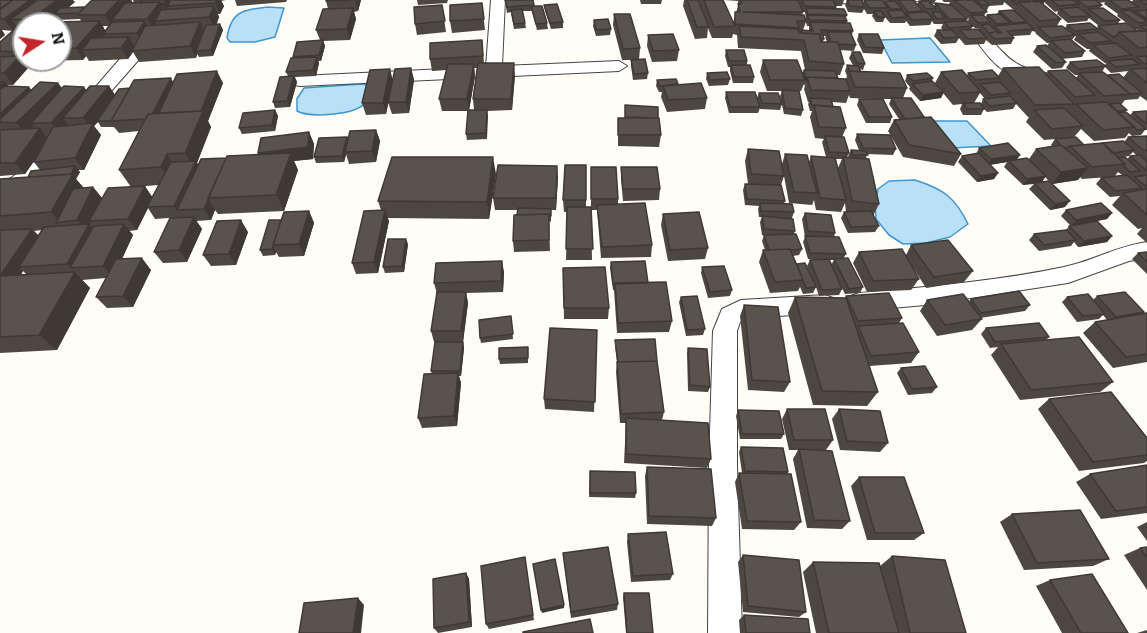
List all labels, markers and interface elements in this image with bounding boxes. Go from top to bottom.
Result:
north arrow [12,12,72,72]
text: N [48,31,69,47]

